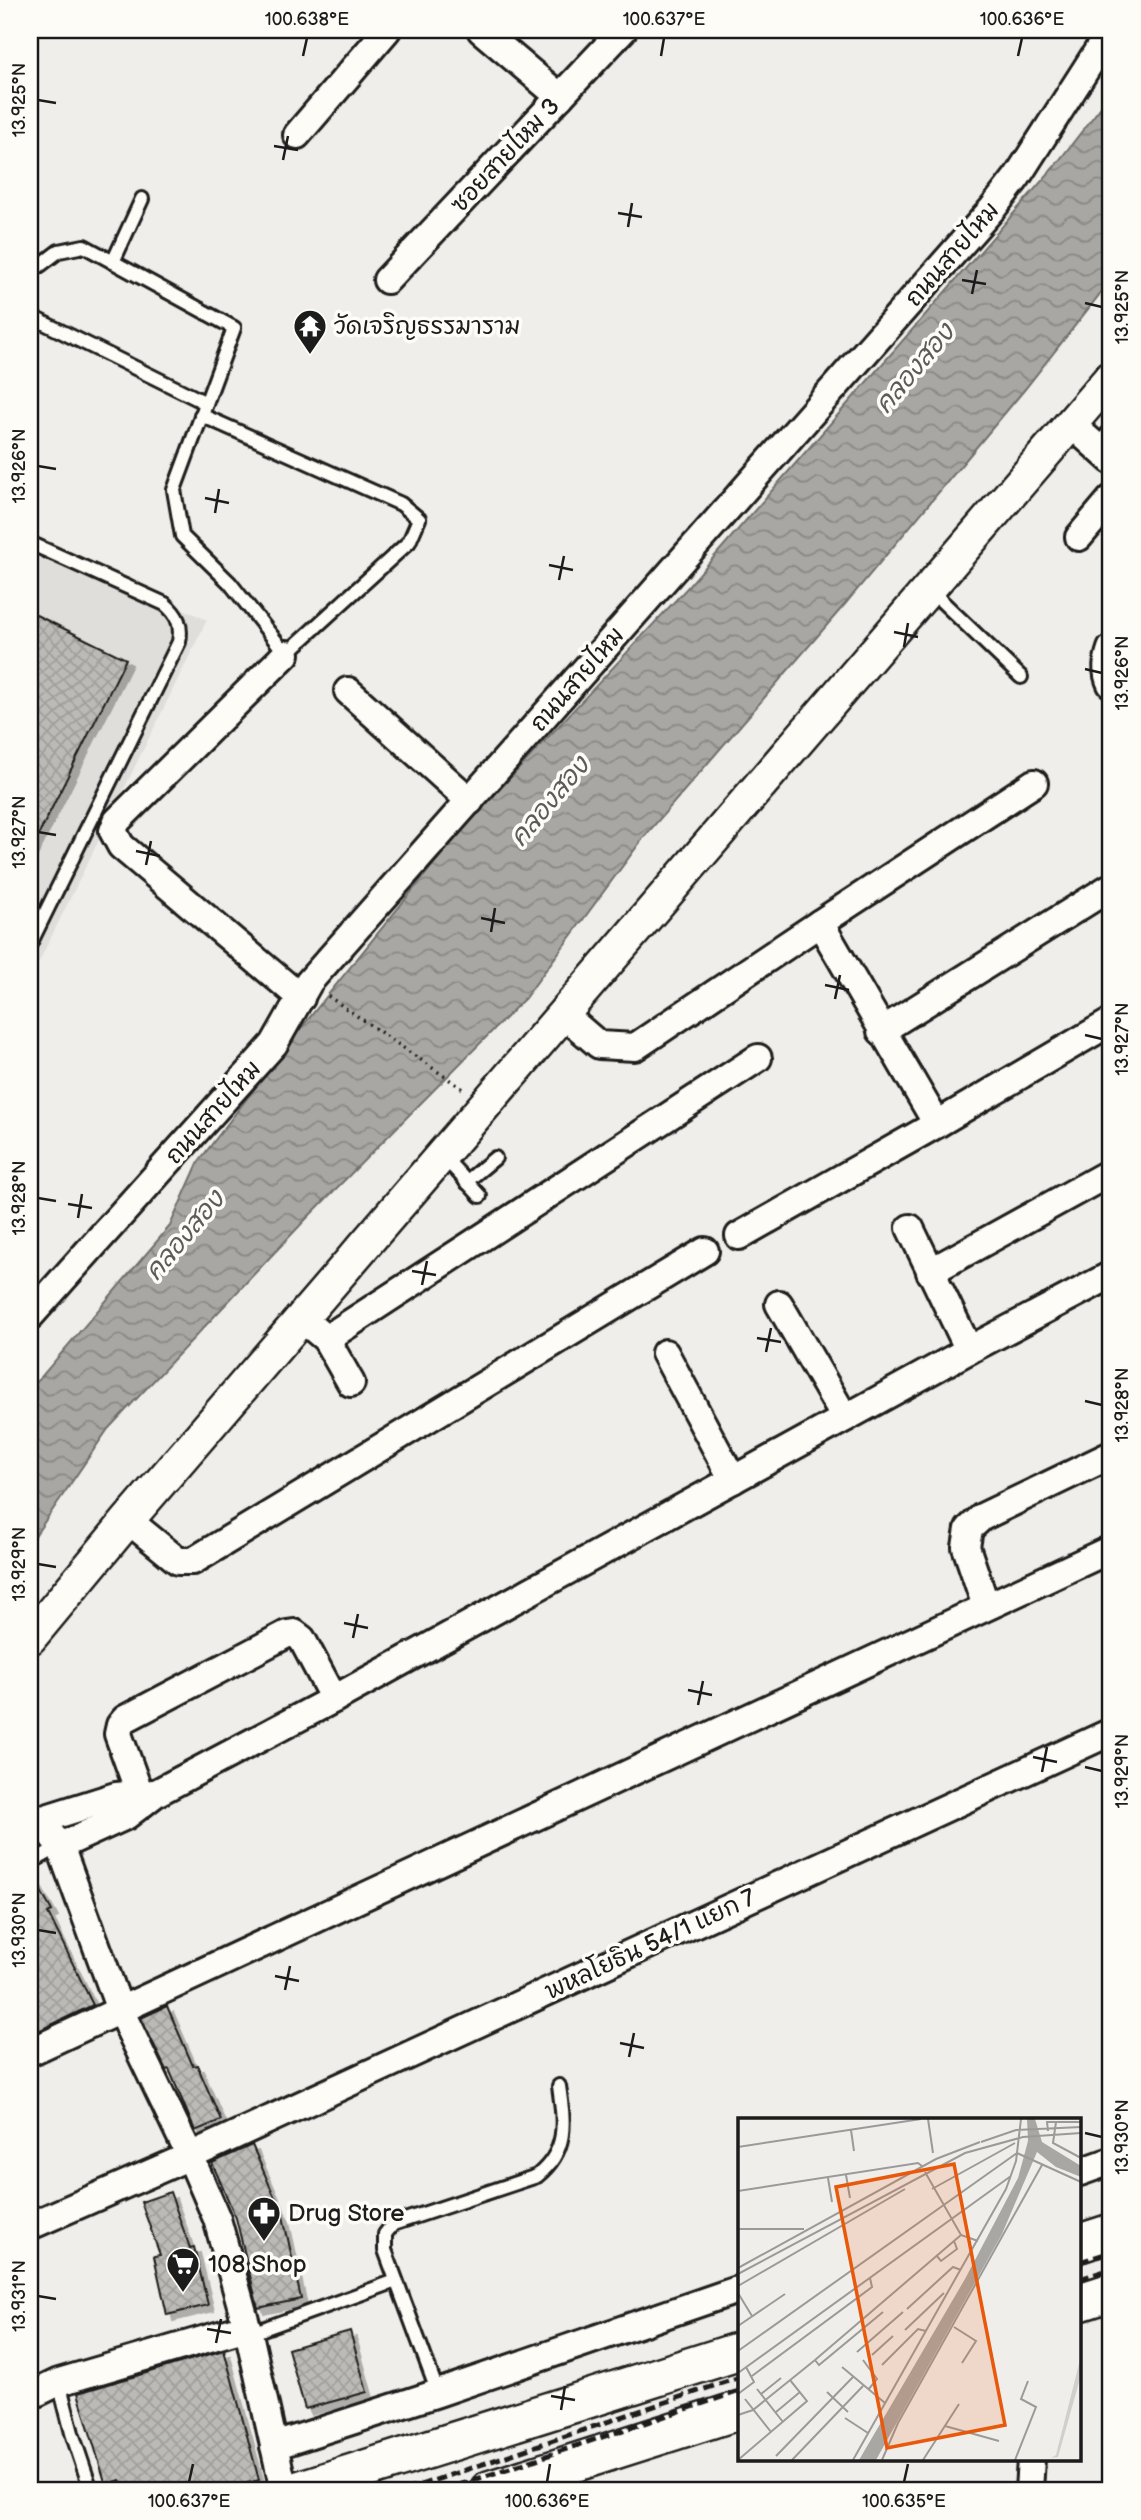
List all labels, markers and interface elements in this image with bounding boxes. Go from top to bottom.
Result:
text: 100.638°E [265,9,349,30]
text: 100.637°E [623,9,705,30]
text: 100.636°E [980,9,1064,30]
text: 13.925°N [9,63,30,137]
street label: ซอยสายไหม 3 [443,90,566,219]
street label: ถนนสายไหม [898,195,1006,313]
text: 13.925°N [1112,270,1133,344]
temple icon: วัดเจริญธรรมาราม [291,307,329,356]
place label: วัดเจริญธรรมาราม [334,312,521,341]
water label: คลองสอง [869,316,963,420]
text: 13.926°N [9,428,30,504]
street label: ถนนสายไหม [523,620,631,738]
text: 13.926°N [1112,635,1133,711]
water label: คลองสอง [504,749,598,853]
text: 13.927°N [9,795,30,869]
text: 13.927°N [1112,1002,1133,1076]
street label: ถนนสายไหม [158,1053,267,1170]
text: 13.928°N [9,1161,30,1235]
water label: คลองสอง [139,1183,233,1287]
text: 13.928°N [1112,1368,1133,1442]
text: 13.929°N [9,1527,30,1601]
text: 13.929°N [1112,1734,1133,1808]
street label: พหลโยธิน 54/1 แยก 7 [539,1881,760,2006]
text: 13.930°N [9,1892,30,1968]
text: 13.930°N [1112,2099,1133,2175]
inset map [738,2118,1082,2460]
pharmacy icon: Drug Store [245,2194,283,2243]
place label: Drug Store [288,2199,405,2228]
supermarket icon: 108 Shop [164,2245,202,2294]
place label: 108 Shop [208,2250,307,2279]
text: 13.931°N [9,2260,30,2332]
text: 100.637°E [148,2491,230,2512]
text: 100.636°E [505,2491,589,2512]
text: 100.635°E [862,2491,946,2512]

